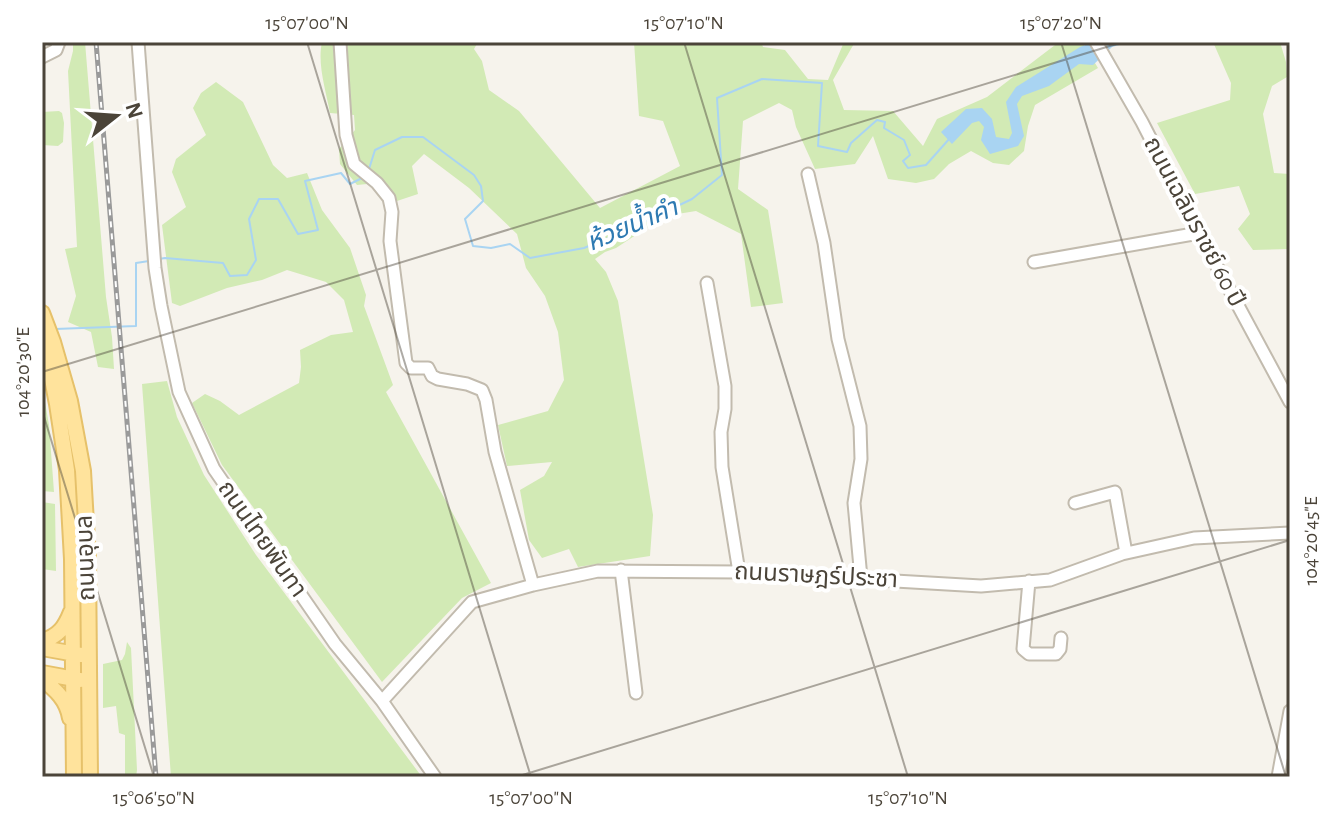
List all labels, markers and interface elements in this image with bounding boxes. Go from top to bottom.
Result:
text: 15°07'00"N [265,13,349,33]
text: 15°07'10"N [644,13,724,33]
text: 15°07'20"N [1020,13,1102,33]
north arrow [76,76,156,156]
text: N [121,100,147,121]
street label: ถนนเฉลิมราชย์ 60 ปี [1139,133,1249,311]
water label: ห้วยน้ำคำ [580,188,683,256]
text: 104°20'30"E [13,327,33,417]
street label: ถนนไทยพันทา [213,475,312,602]
text: 104°20'45"E [1301,496,1321,586]
street label: ถนนอุบล [73,515,101,601]
street label: ถนนราษฎร์ประชา [733,560,899,592]
text: 15°06'50"N [113,788,195,808]
text: 15°07'00"N [489,788,573,808]
text: 15°07'10"N [868,788,948,808]

